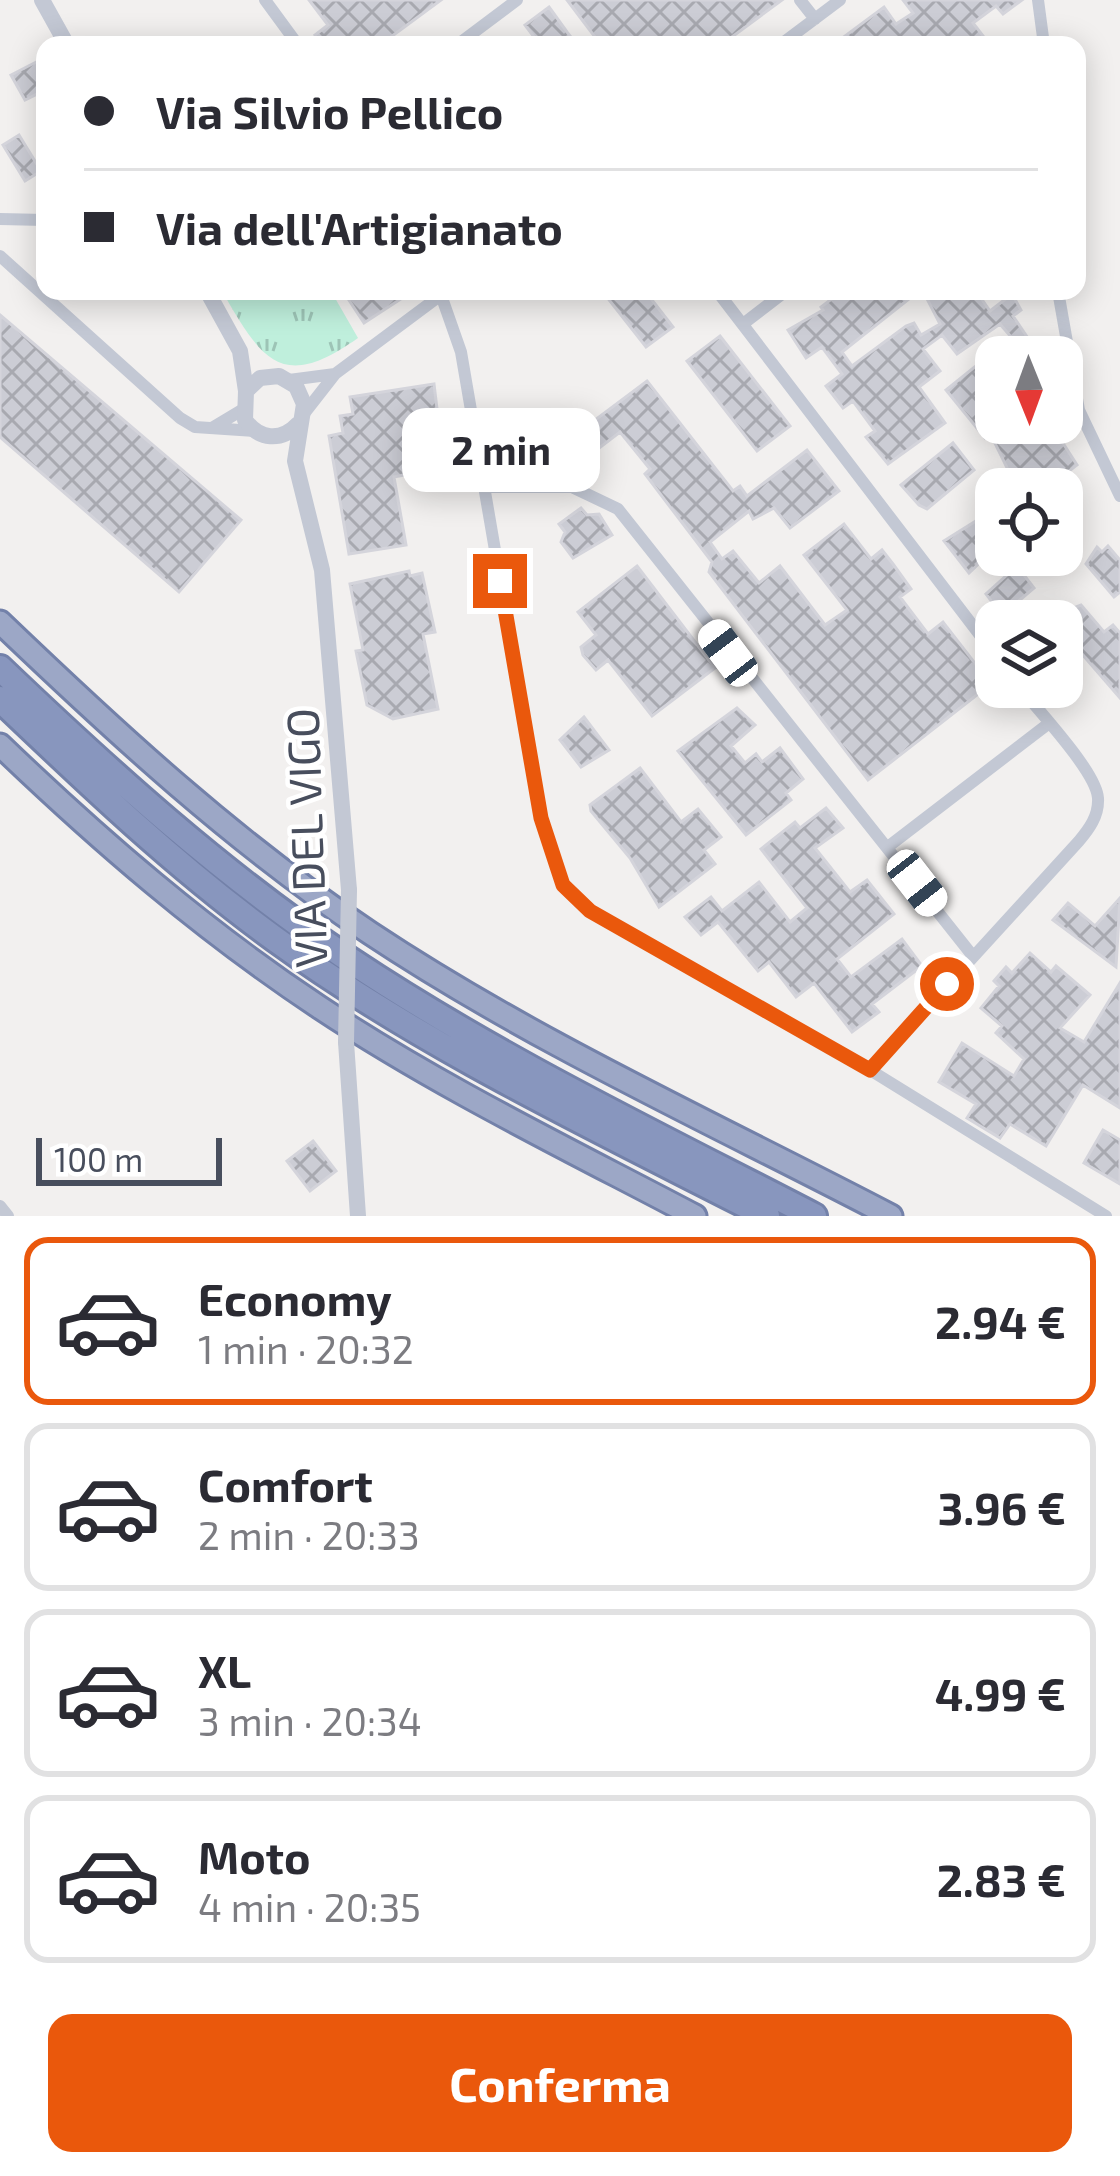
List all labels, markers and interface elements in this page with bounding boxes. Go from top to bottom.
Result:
text: Via Silvio Pellico [156,84,503,138]
text: Via dell'Artigianato [156,200,563,254]
north arrow [975,336,1083,444]
map controls [975,336,1083,708]
callout: 2 min [401,407,599,491]
text: 2 min [451,426,551,473]
button: locate [975,468,1083,576]
route end [473,554,527,608]
button: layers [975,600,1083,708]
car [692,613,764,693]
street label: VIA DEL VIGO [273,707,337,969]
car [881,844,953,922]
route start [920,957,974,1011]
scale bar [36,1132,222,1185]
text: 100 m [54,1139,143,1179]
icon: car [54,1267,162,1375]
text: Economy [198,1271,392,1325]
text: 2.94 € [935,1294,1066,1348]
text: 1 min · 20:32 [198,1325,414,1372]
icon: car [54,1453,162,1561]
text: Comfort [198,1457,373,1511]
text: 3.96 € [938,1480,1066,1534]
text: 2 min · 20:33 [198,1511,420,1558]
icon: car [54,1639,162,1747]
text: XL [198,1643,251,1697]
text: 4.99 € [935,1666,1066,1720]
text: 3 min · 20:34 [198,1697,422,1744]
icon: car [54,1825,162,1933]
text: Moto [198,1829,311,1883]
text: 2.83 € [937,1852,1066,1906]
text: 4 min · 20:35 [198,1883,421,1930]
button: Conferma [48,2014,1072,2152]

